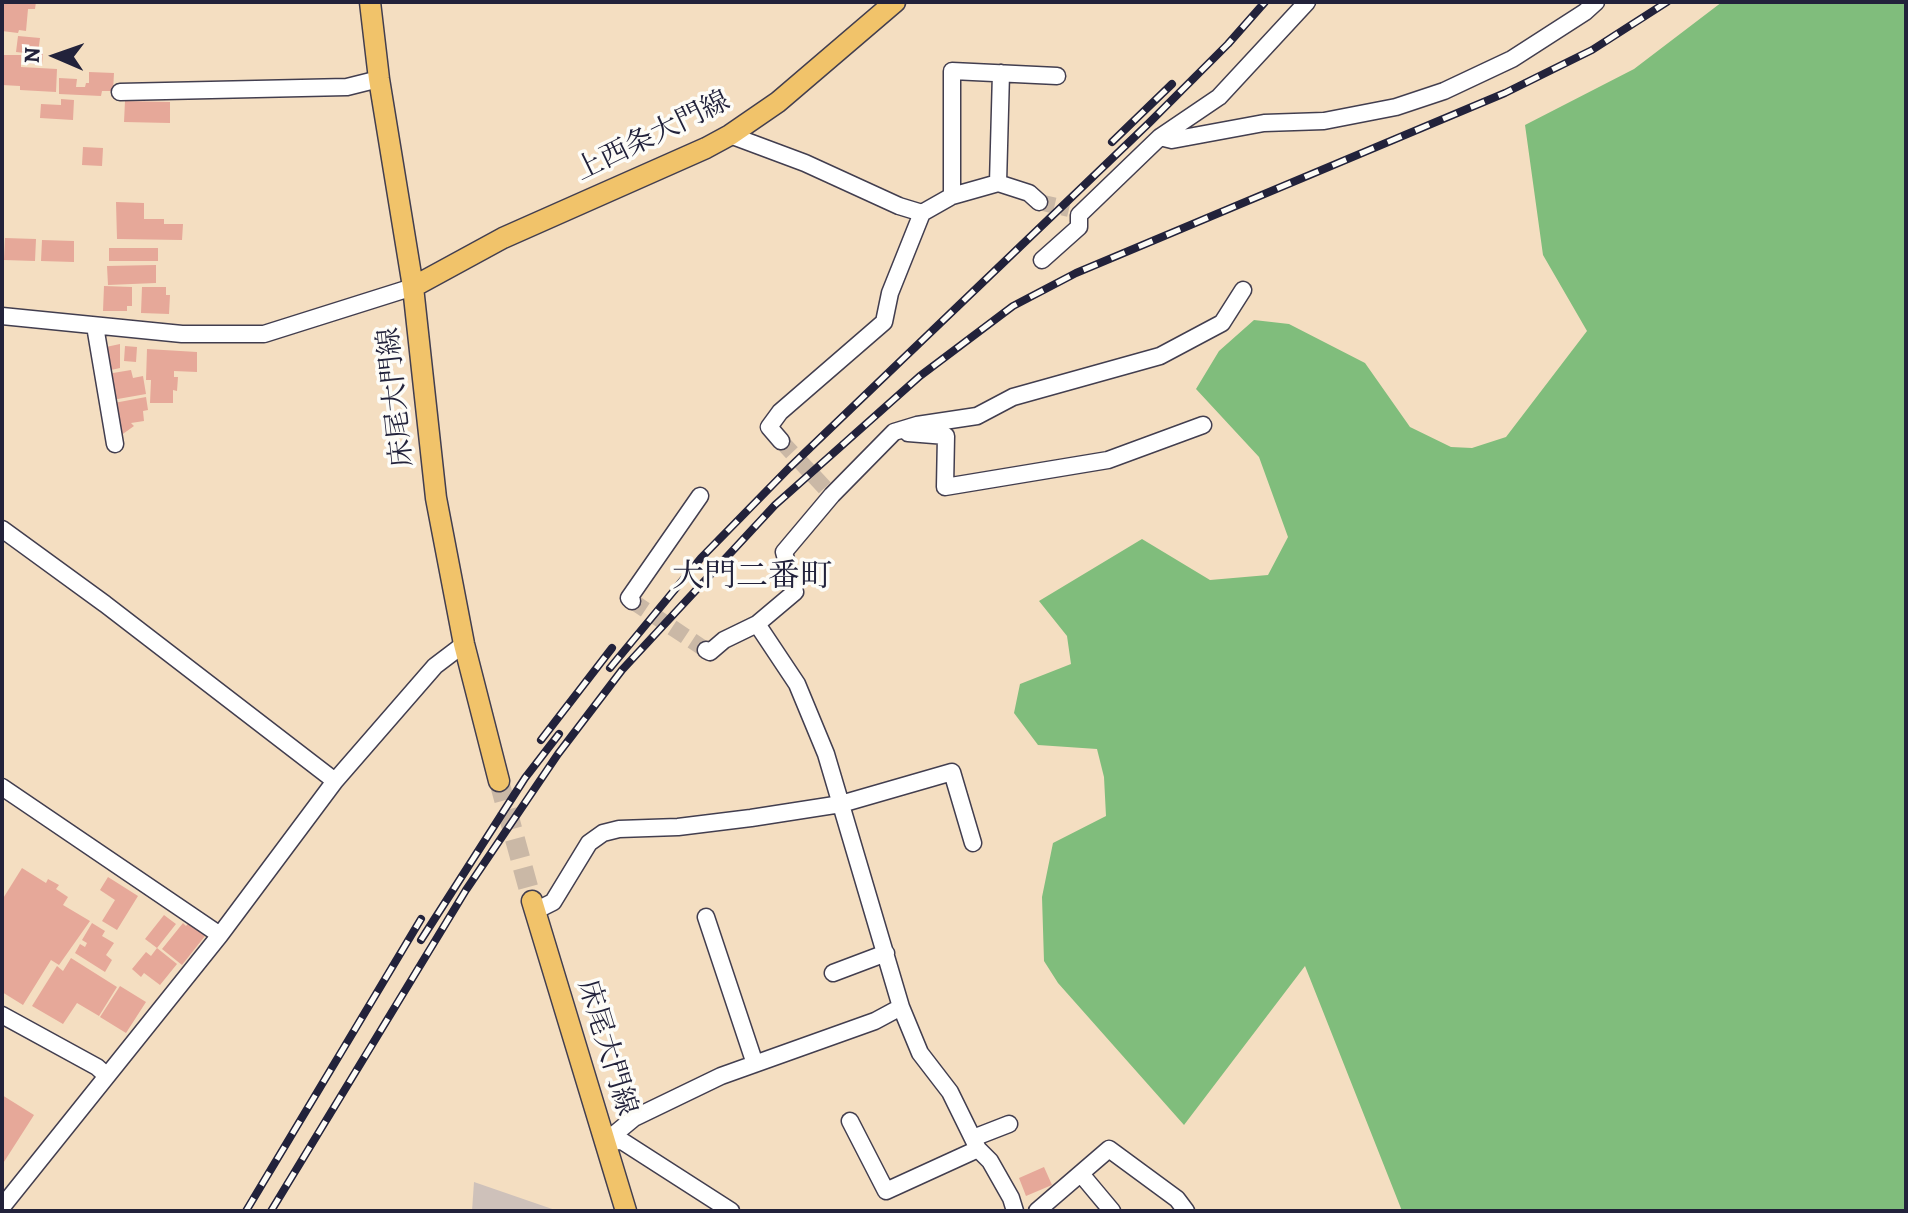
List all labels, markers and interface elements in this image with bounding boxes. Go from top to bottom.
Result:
north arrow [16,16,96,96]
text: N [17,47,47,64]
street label: 上西条大門線 [570,85,736,189]
street label: 床尾大門線 [373,326,421,468]
district label: 大門二番町 [672,559,832,597]
street label: 床尾大門線 [569,976,643,1120]

